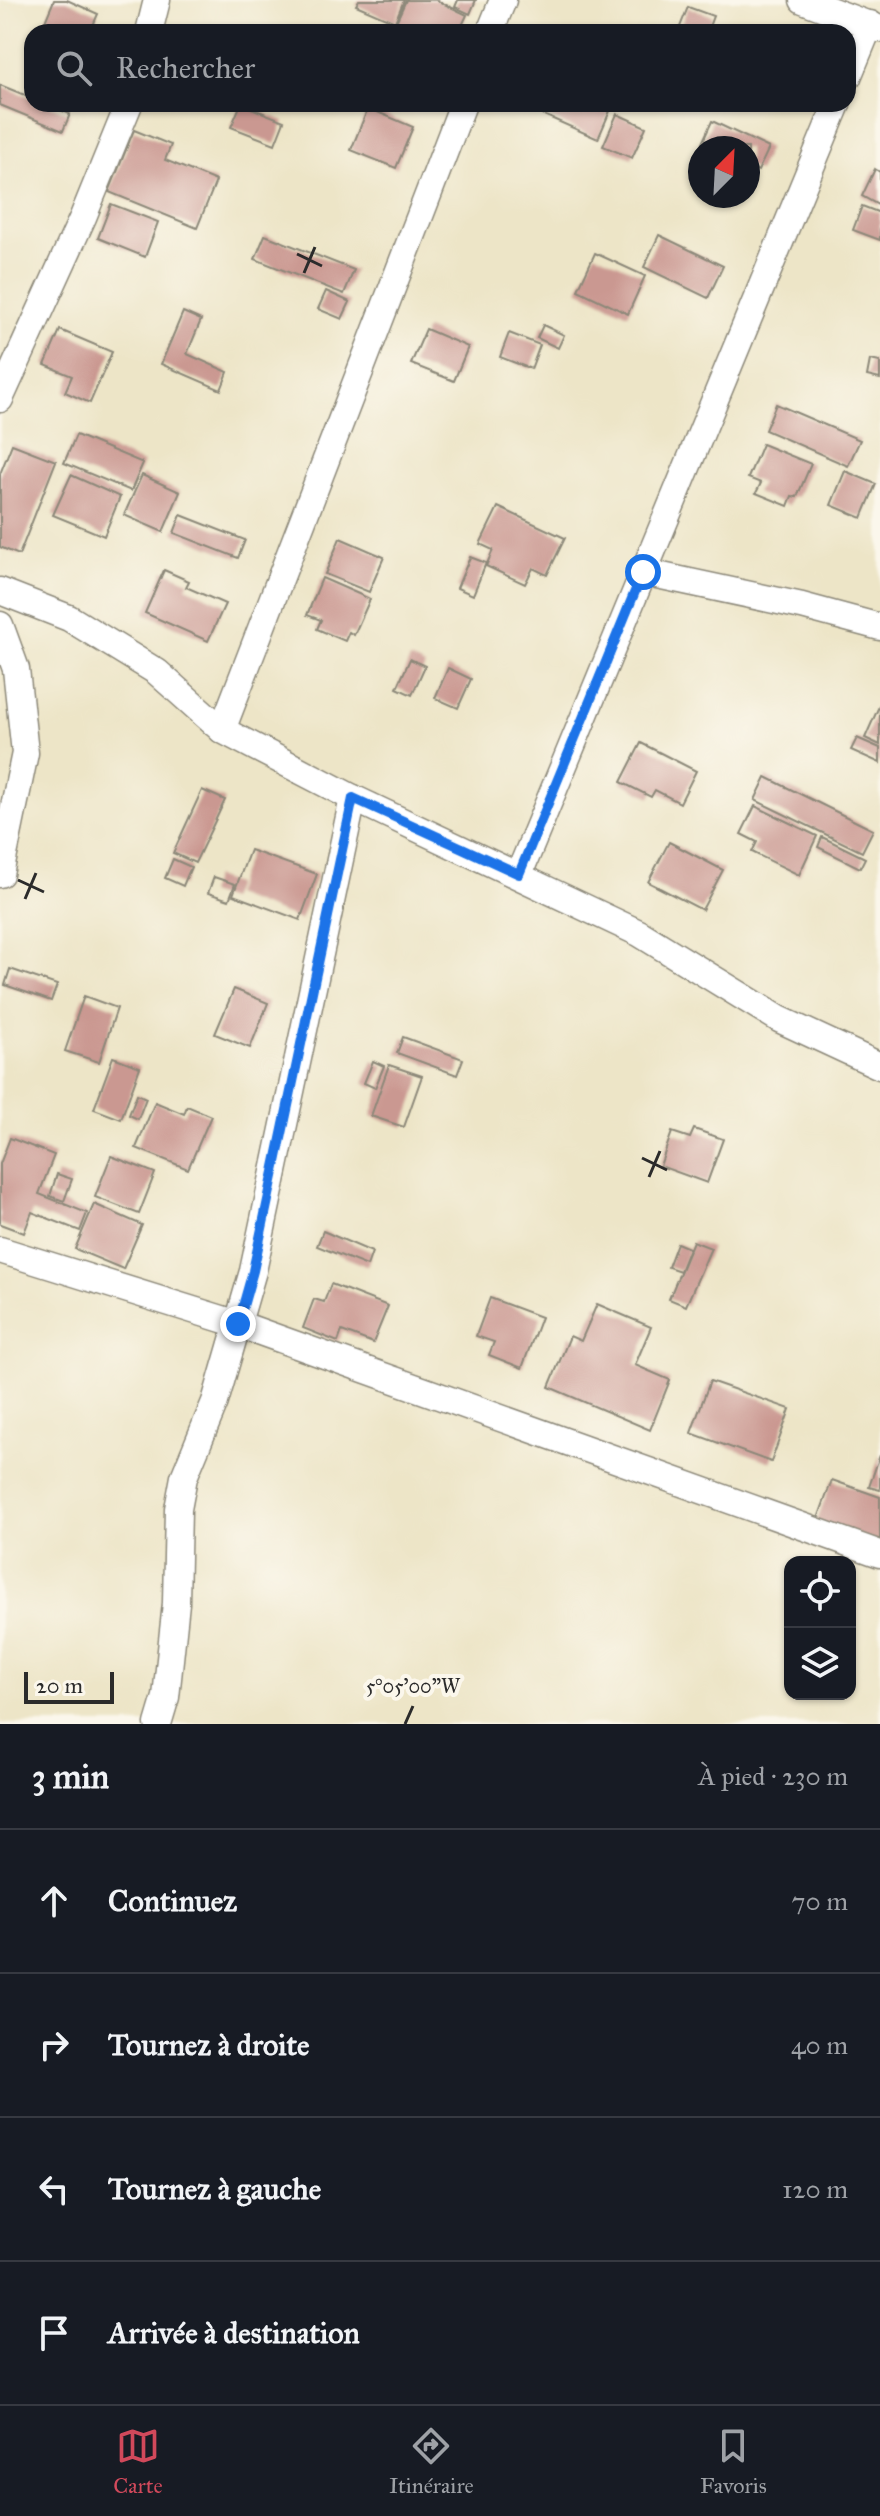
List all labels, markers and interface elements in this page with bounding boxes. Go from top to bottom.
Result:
search box [24,24,856,112]
icon: search [52,46,96,90]
text: Rechercher [116,50,255,86]
north arrow [688,136,760,208]
route start [625,554,661,590]
route end [220,1306,256,1342]
map controls [784,1556,856,1700]
button: locate [784,1556,856,1628]
button: layers [784,1628,856,1700]
scale bar [24,1668,114,1704]
text: 20 m [36,1672,83,1699]
text: 5°05'00"W [366,1674,461,1698]
text: 3 min [32,1756,109,1797]
text: À pied · 230 m [698,1760,848,1792]
icon: ahead [32,1879,76,1923]
text: Continuez [108,1883,237,1919]
text: 70 m [792,1885,848,1917]
icon: right [32,2023,76,2067]
text: Tournez à droite [108,2027,310,2063]
text: 40 m [791,2029,848,2061]
icon: left [32,2167,76,2211]
text: Tournez à gauche [108,2171,321,2207]
text: 120 m [782,2173,848,2205]
icon: arrive [32,2311,76,2355]
text: Arrivée à destination [108,2315,360,2351]
tab: Carte [113,2424,163,2499]
tab: Itinéraire [389,2424,474,2499]
tab: Favoris [700,2424,767,2499]

